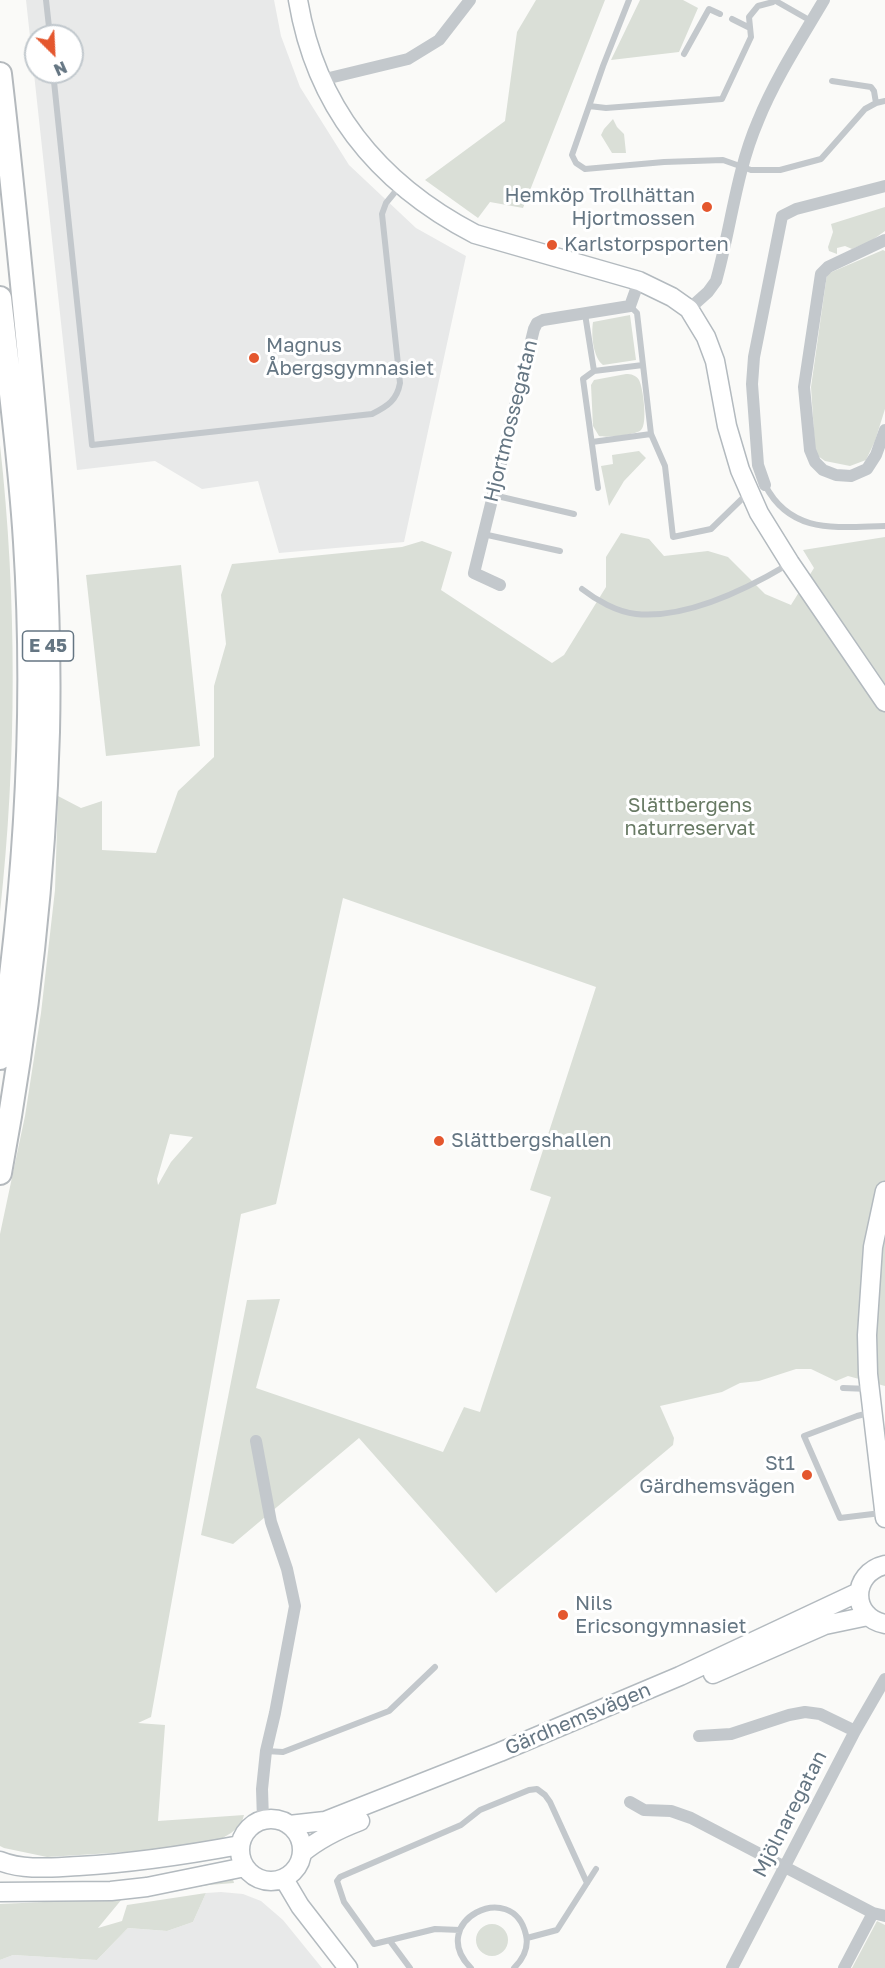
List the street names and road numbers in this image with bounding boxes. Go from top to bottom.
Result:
street label: Hjortmossegatan [479,337,543,505]
road number: E 45 [22,631,74,661]
street label: Gärdhemsvägen [502,1678,654,1760]
street label: Mjölnaregatan [748,1747,832,1881]

